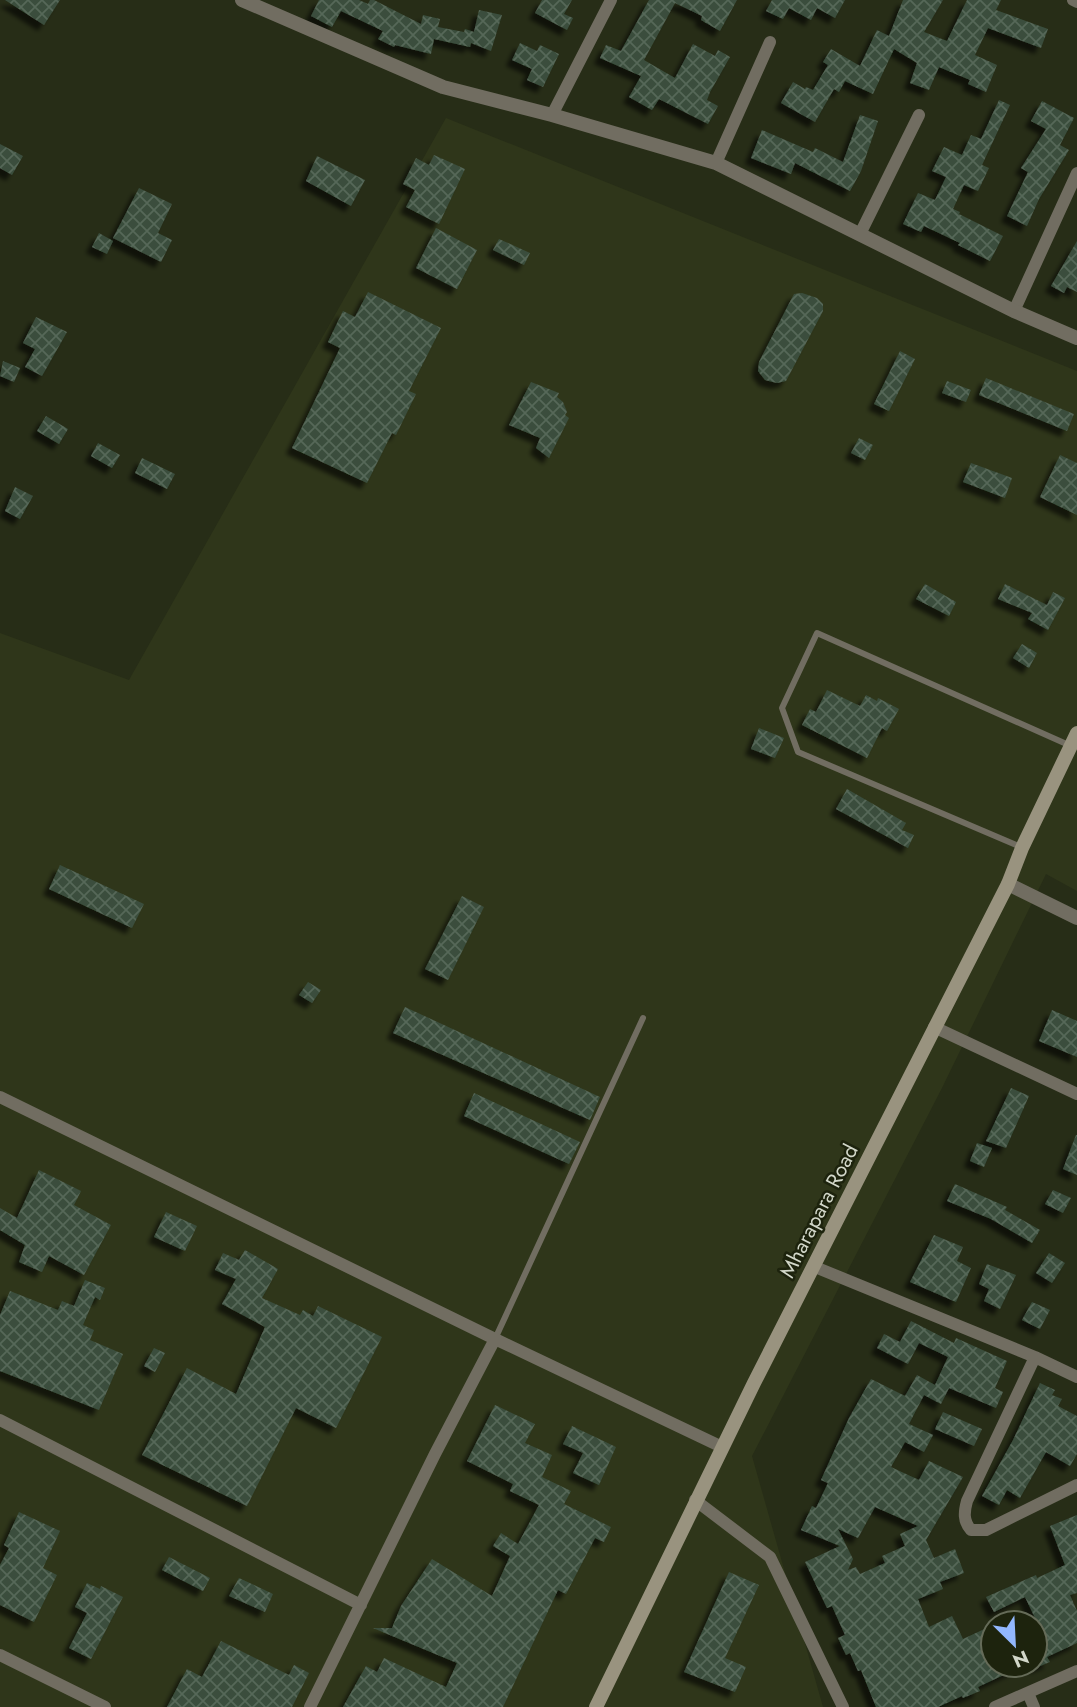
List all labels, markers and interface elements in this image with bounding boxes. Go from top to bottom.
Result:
street label: Mharapara Road [772,1139,866,1283]
north arrow [979,1609,1049,1679]
text: N [1008,1644,1033,1674]

